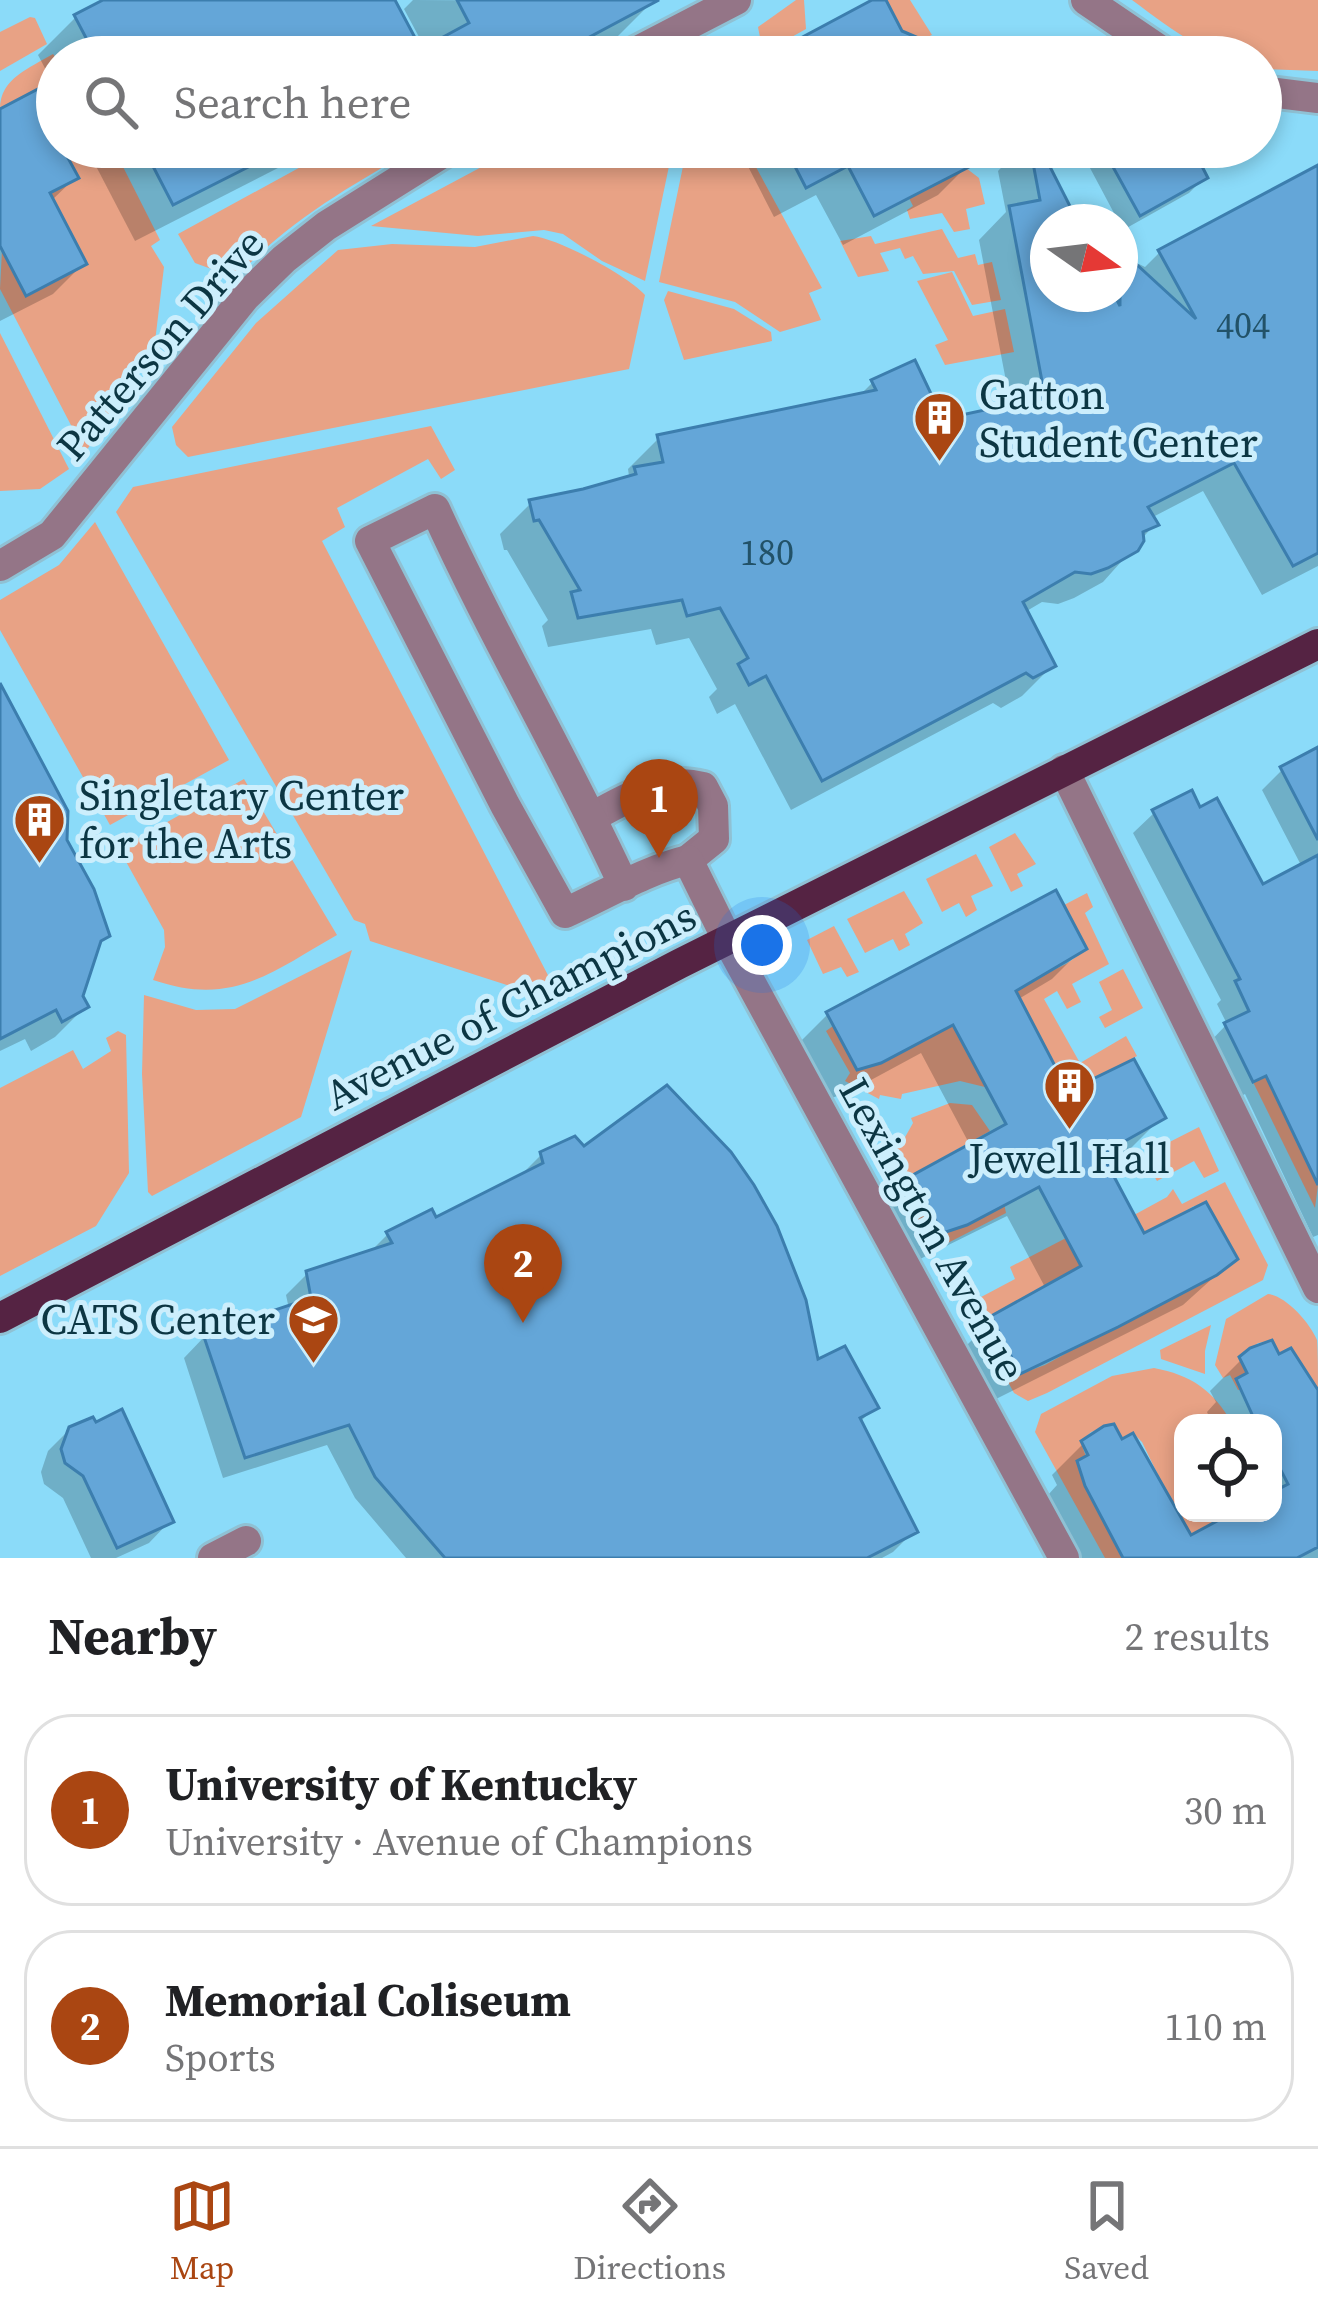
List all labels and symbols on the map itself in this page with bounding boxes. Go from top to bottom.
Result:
north arrow [1030,204,1138,312]
street label: Patterson Drive [43,215,277,473]
house number: 404 [1216,301,1270,350]
place label: Gatton Student Center [979,365,1258,471]
building icon: Gatton Student Center [912,390,968,464]
house number: 180 [740,528,794,577]
pin: 1 [620,759,698,858]
place label: Singletary Center for the Arts [79,766,404,872]
building icon: Singletary Center for the Arts [12,791,68,865]
street label: Avenue of Champions [315,886,705,1124]
your location [732,915,792,975]
building icon: Jewell Hall [1041,1058,1097,1132]
street label: Lexington Avenue [826,1067,1040,1391]
place label: Jewell Hall [967,1129,1170,1187]
pin: 2 [484,1224,562,1323]
place label: CATS Center [41,1290,275,1348]
school or university icon: CATS Center [286,1291,342,1365]

